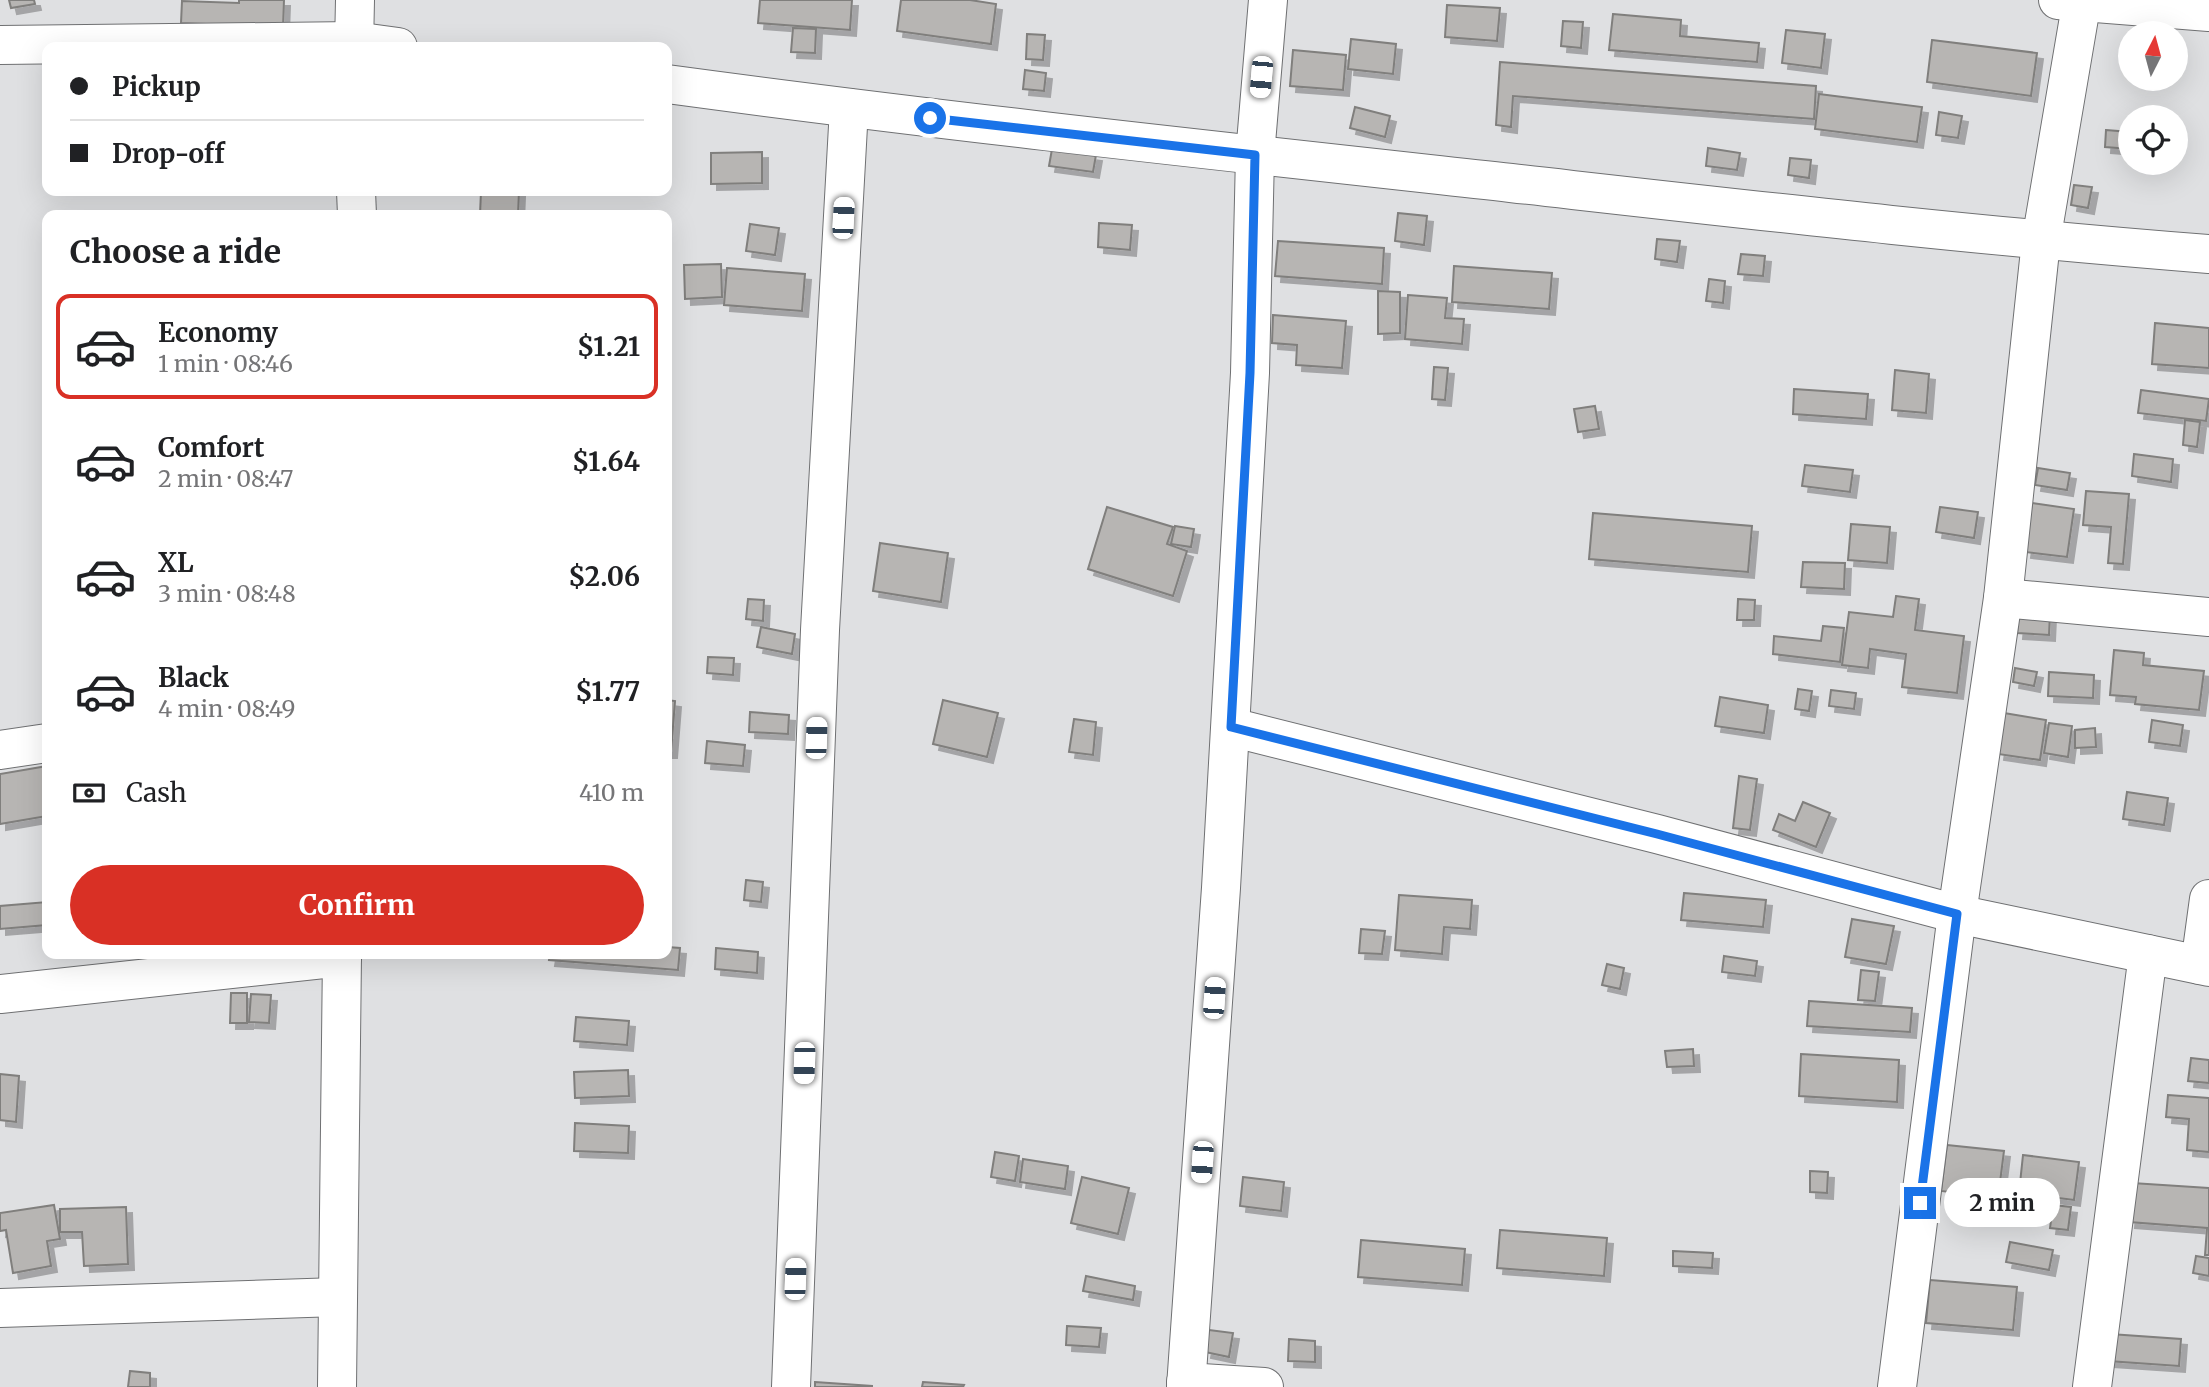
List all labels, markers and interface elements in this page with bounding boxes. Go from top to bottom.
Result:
north arrow [2118,21,2188,91]
map controls [2118,21,2188,175]
car [1249,55,1274,99]
text: Pickup [112,70,201,103]
route start [914,102,946,134]
button: locate [2118,105,2188,175]
text: Drop-off [112,137,225,170]
car [832,196,855,240]
text: Choose a ride [70,232,281,272]
icon: car [74,315,137,378]
text: Economy [158,316,278,349]
text: $1.21 [577,330,640,363]
text: 1 min · 08:46 [158,349,293,378]
icon: car [74,430,137,493]
text: Comfort [158,431,264,464]
text: $1.64 [572,445,640,478]
text: 2 min · 08:47 [158,464,293,493]
icon: car [74,545,137,608]
text: XL [158,546,194,579]
text: $2.06 [568,560,640,593]
text: 3 min · 08:48 [158,579,296,608]
icon: car [74,660,137,723]
text: Black [158,661,229,694]
text: $1.77 [575,675,640,708]
text: 4 min · 08:49 [158,694,295,723]
car [805,717,828,759]
icon: cash [70,774,108,812]
text: Cash [126,776,187,809]
text: 410 m [579,778,644,807]
button: Confirm [70,865,644,945]
car [1203,976,1226,1020]
car [793,1042,816,1084]
car [1191,1140,1214,1184]
callout: 2 min [1944,1178,2060,1228]
route end [1904,1187,1936,1219]
text: 2 min [1969,1188,2035,1217]
car [784,1258,807,1300]

